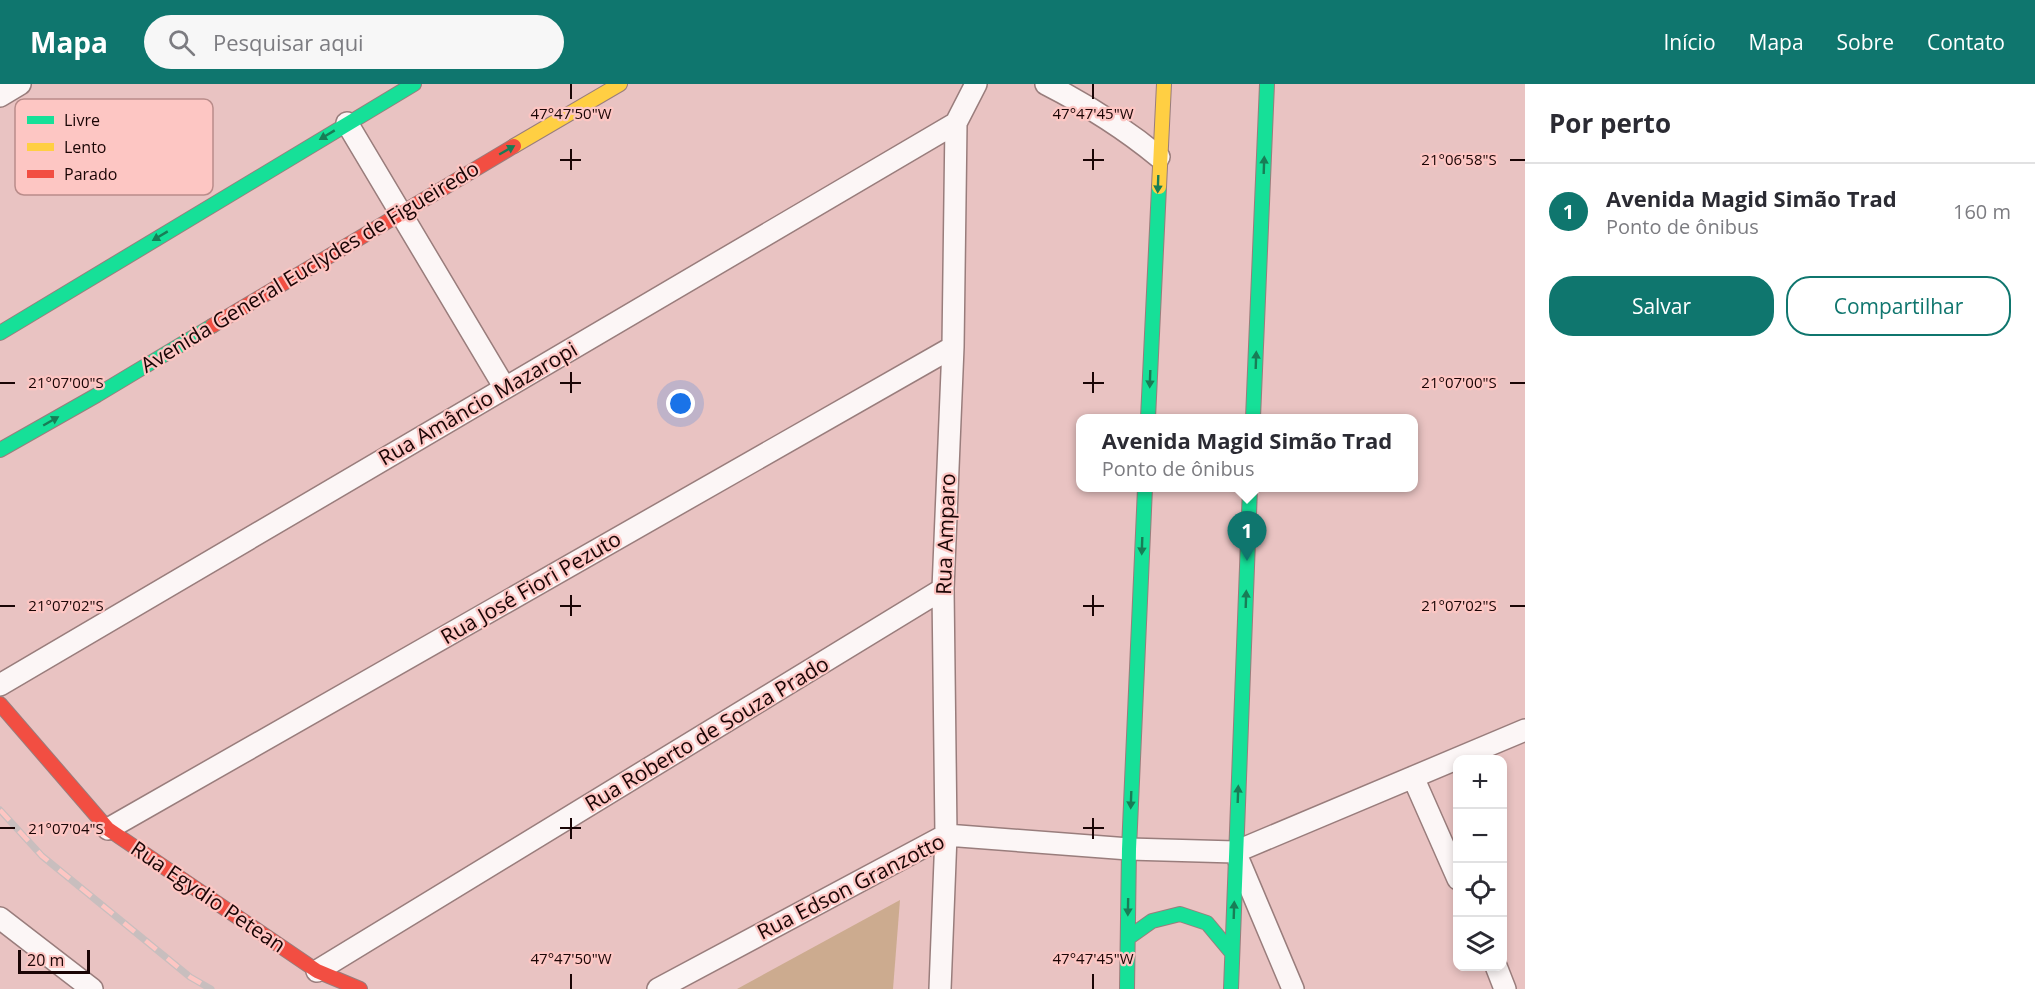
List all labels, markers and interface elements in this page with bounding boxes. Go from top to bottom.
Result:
search box [144,15,564,69]
text: Mapa [30,23,108,61]
icon: search [165,26,198,59]
text: Pesquisar aqui [213,27,364,57]
text: Início [1663,28,1716,56]
text: Mapa [1749,28,1804,56]
text: Sobre [1837,28,1894,56]
text: Contato [1927,28,2005,56]
legend [15,99,213,195]
text: 47°47'50"W [531,103,612,123]
text: 47°47'45"W [1053,103,1134,123]
text: Por perto [1549,105,1671,141]
text: Livre [64,109,100,131]
one-way arrow [319,130,335,141]
text: Lento [64,136,106,158]
one-way arrow [499,145,516,155]
text: 21°06'58"S [1421,149,1497,169]
street label: Avenida General Euclydes de Figueiredo [135,154,484,379]
one-way arrow [1259,156,1268,175]
text: Parado [64,163,117,185]
one-way arrow [1154,175,1163,194]
text: Avenida Magid Simão Trad [1606,183,1897,213]
text: 1 [1563,198,1574,225]
text: 160 m [1953,198,2011,225]
text: Ponto de ônibus [1606,213,1759,240]
one-way arrow [151,231,168,241]
button: Salvar [1549,276,1774,336]
button: Compartilhar [1786,276,2011,336]
street label: Rua Amâncio Mazaropi [373,335,582,472]
one-way arrow [1251,351,1260,370]
one-way arrow [1145,370,1154,389]
text: 21°07'00"S [28,372,104,392]
text: 21°07'00"S [1421,372,1497,392]
your location [666,389,695,418]
popup [1076,414,1418,492]
one-way arrow [43,416,60,426]
text: Avenida Magid Simão Trad [1102,425,1392,455]
text: Ponto de ônibus [1102,455,1254,482]
street label: Rua Amparo [929,473,961,595]
pin: 1 [1228,512,1266,561]
street label: Rua José Fiori Pezuto [435,524,626,650]
one-way arrow [1138,536,1147,555]
one-way arrow [1241,589,1250,608]
text: 21°07'02"S [28,595,104,615]
text: 21°07'02"S [1421,595,1497,615]
street label: Rua Roberto de Souza Prado [579,649,834,817]
map controls [1453,755,1507,971]
button: + [1453,755,1507,809]
one-way arrow [1233,784,1242,803]
one-way arrow [1127,791,1136,810]
button: − [1453,809,1507,863]
text: 21°07'04"S [28,818,104,838]
street label: Rua Edson Granzotto [752,827,949,946]
street label: Rua Egydio Petean [126,834,291,958]
button: locate [1453,863,1507,917]
one-way arrow [1123,898,1133,917]
one-way arrow [1229,900,1238,919]
button: layers [1453,917,1507,971]
scale bar [18,947,90,974]
text: 47°47'50"W [531,948,612,968]
text: 47°47'45"W [1053,948,1134,968]
text: 20 m [27,949,64,971]

